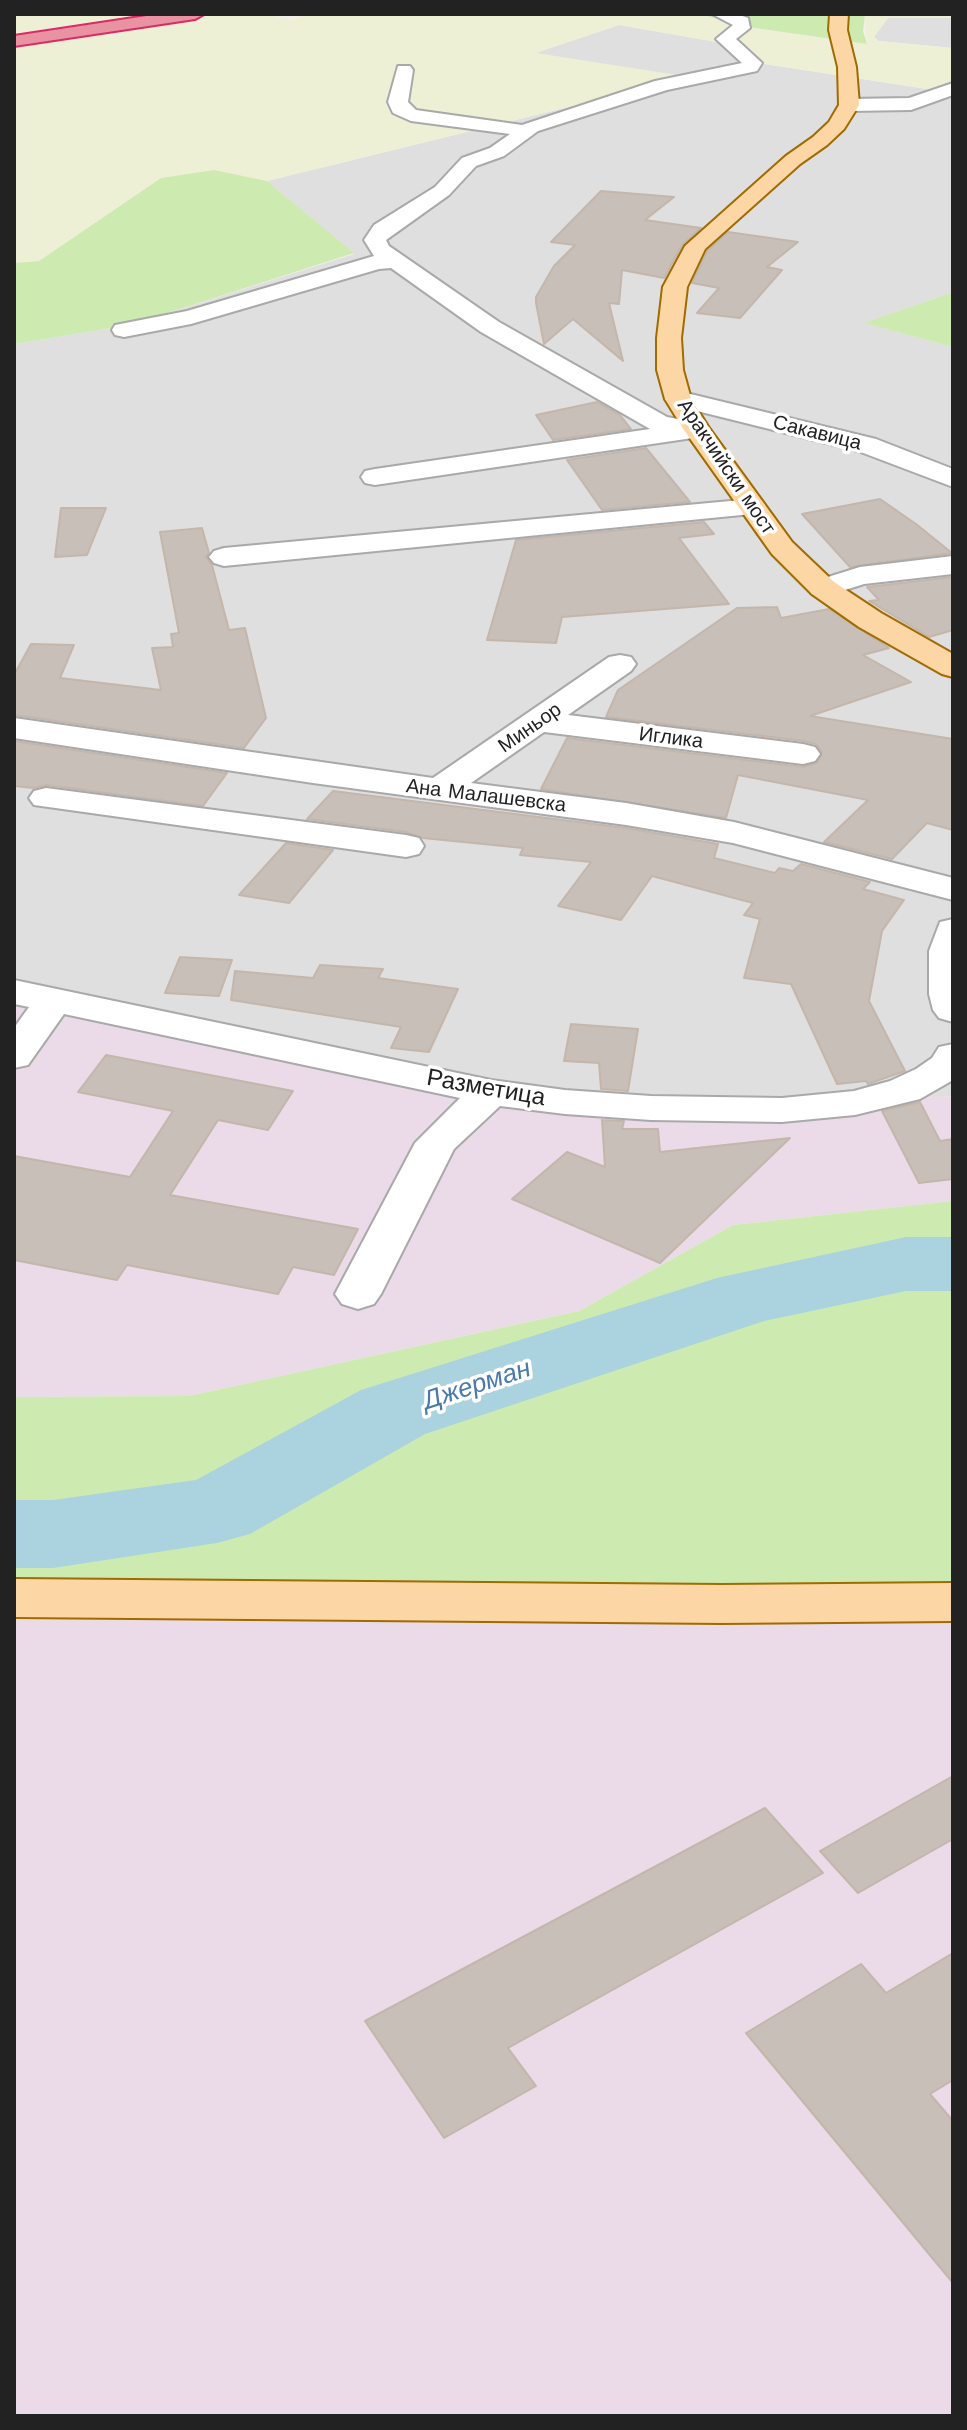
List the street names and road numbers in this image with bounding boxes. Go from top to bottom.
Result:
street label: Аракчийски мост [672,395,780,539]
street label: Сакавица [770,410,864,456]
street label: Миньор [494,698,566,758]
street label: Иглика [638,722,704,754]
street label: Ана Малашевска [405,774,567,818]
street label: Разметица [424,1063,548,1113]

